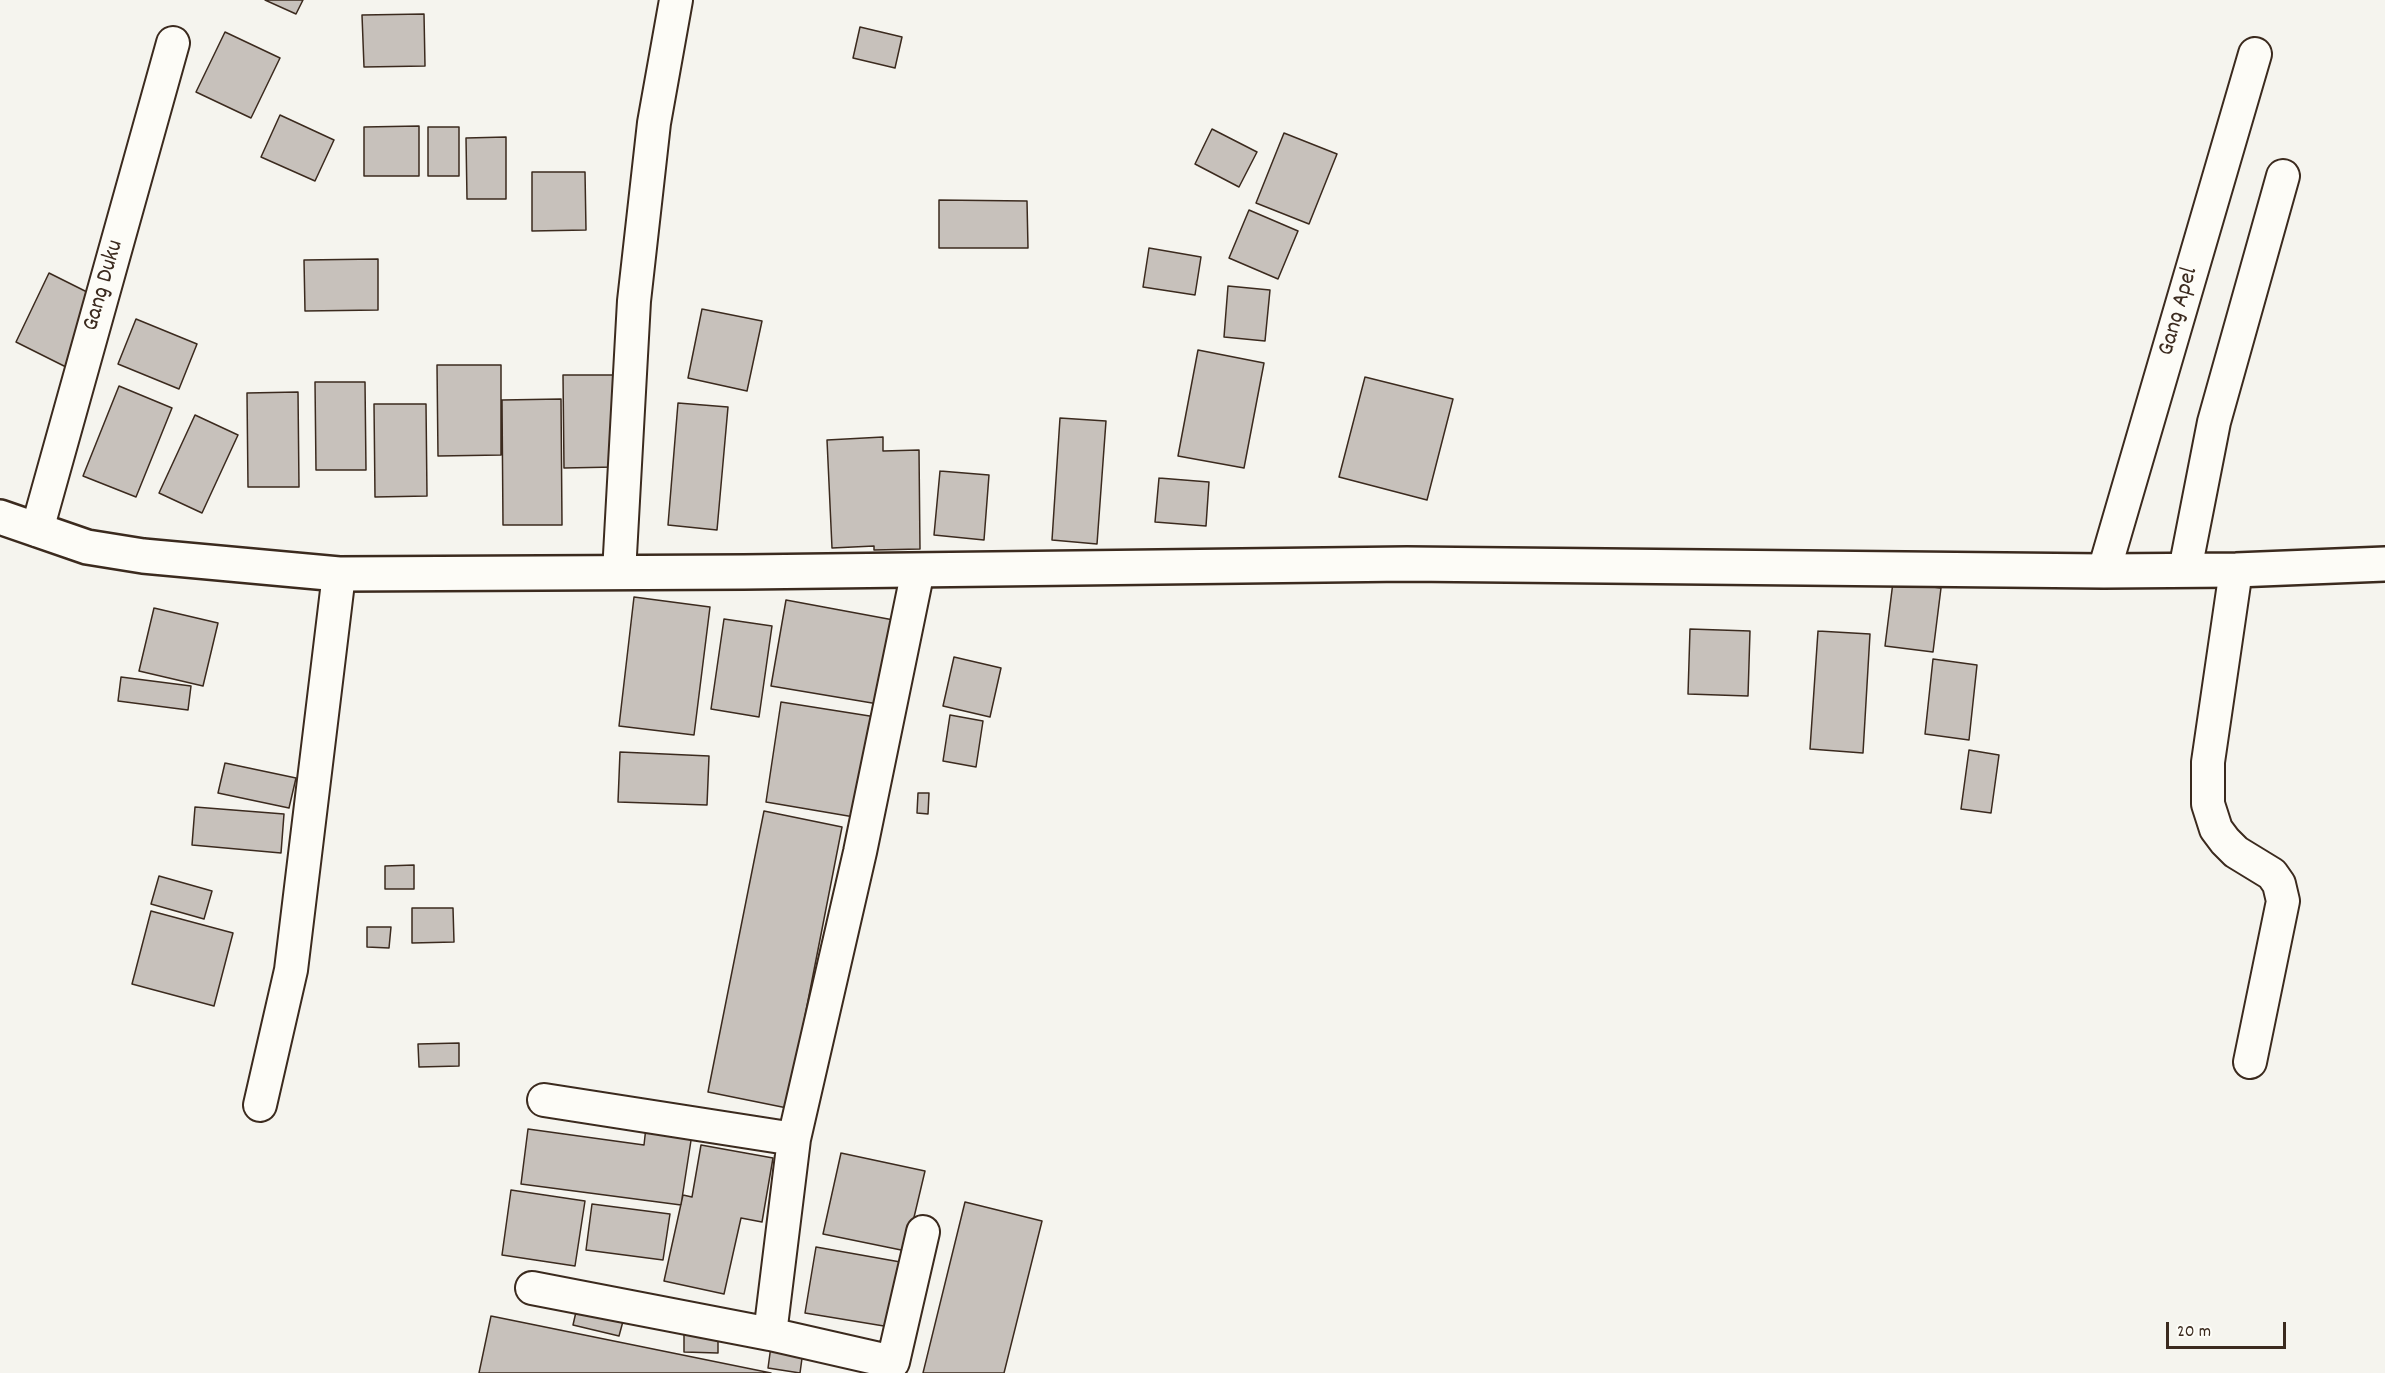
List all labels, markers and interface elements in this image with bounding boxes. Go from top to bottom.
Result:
street label: Gang Duku [78,237,132,335]
street label: Gang Apel [2154,264,2206,360]
scale bar [2169,1310,2289,1348]
text: 20 m [2177,1320,2211,1345]

